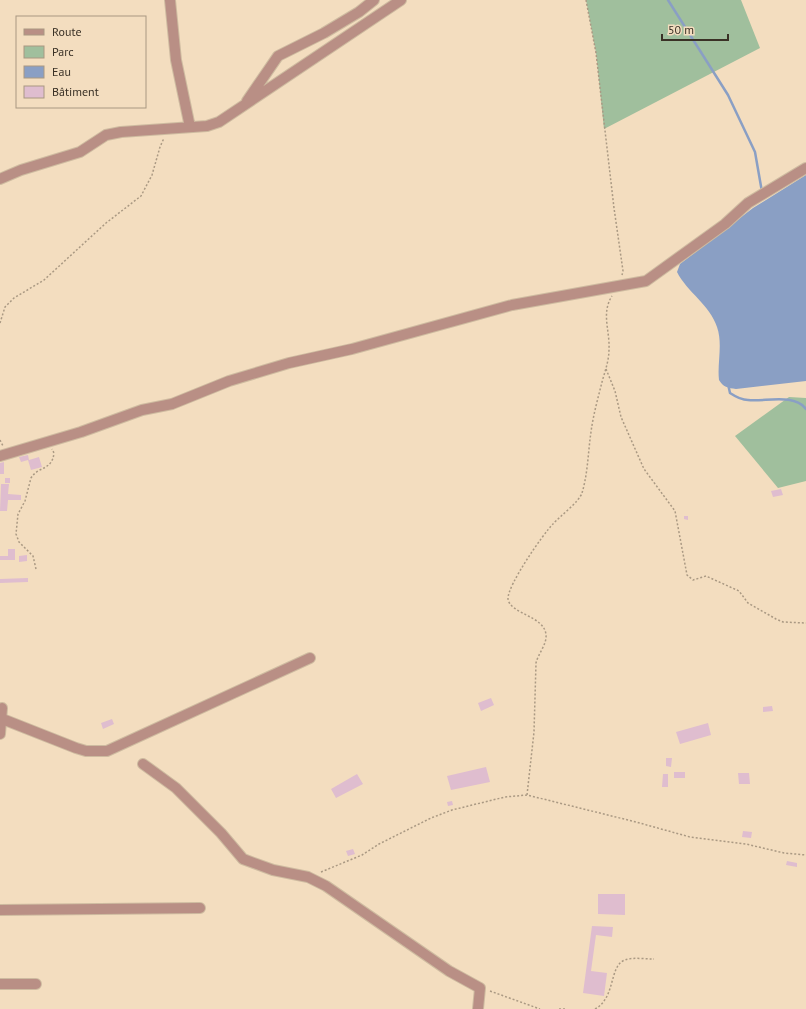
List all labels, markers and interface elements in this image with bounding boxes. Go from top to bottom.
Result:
legend [16,16,146,108]
scale bar [662,16,728,42]
text: 50 m [668,22,694,37]
text: Route [52,24,82,39]
text: Parc [52,44,74,59]
text: Eau [52,64,71,79]
text: Bâtiment [52,84,99,99]

